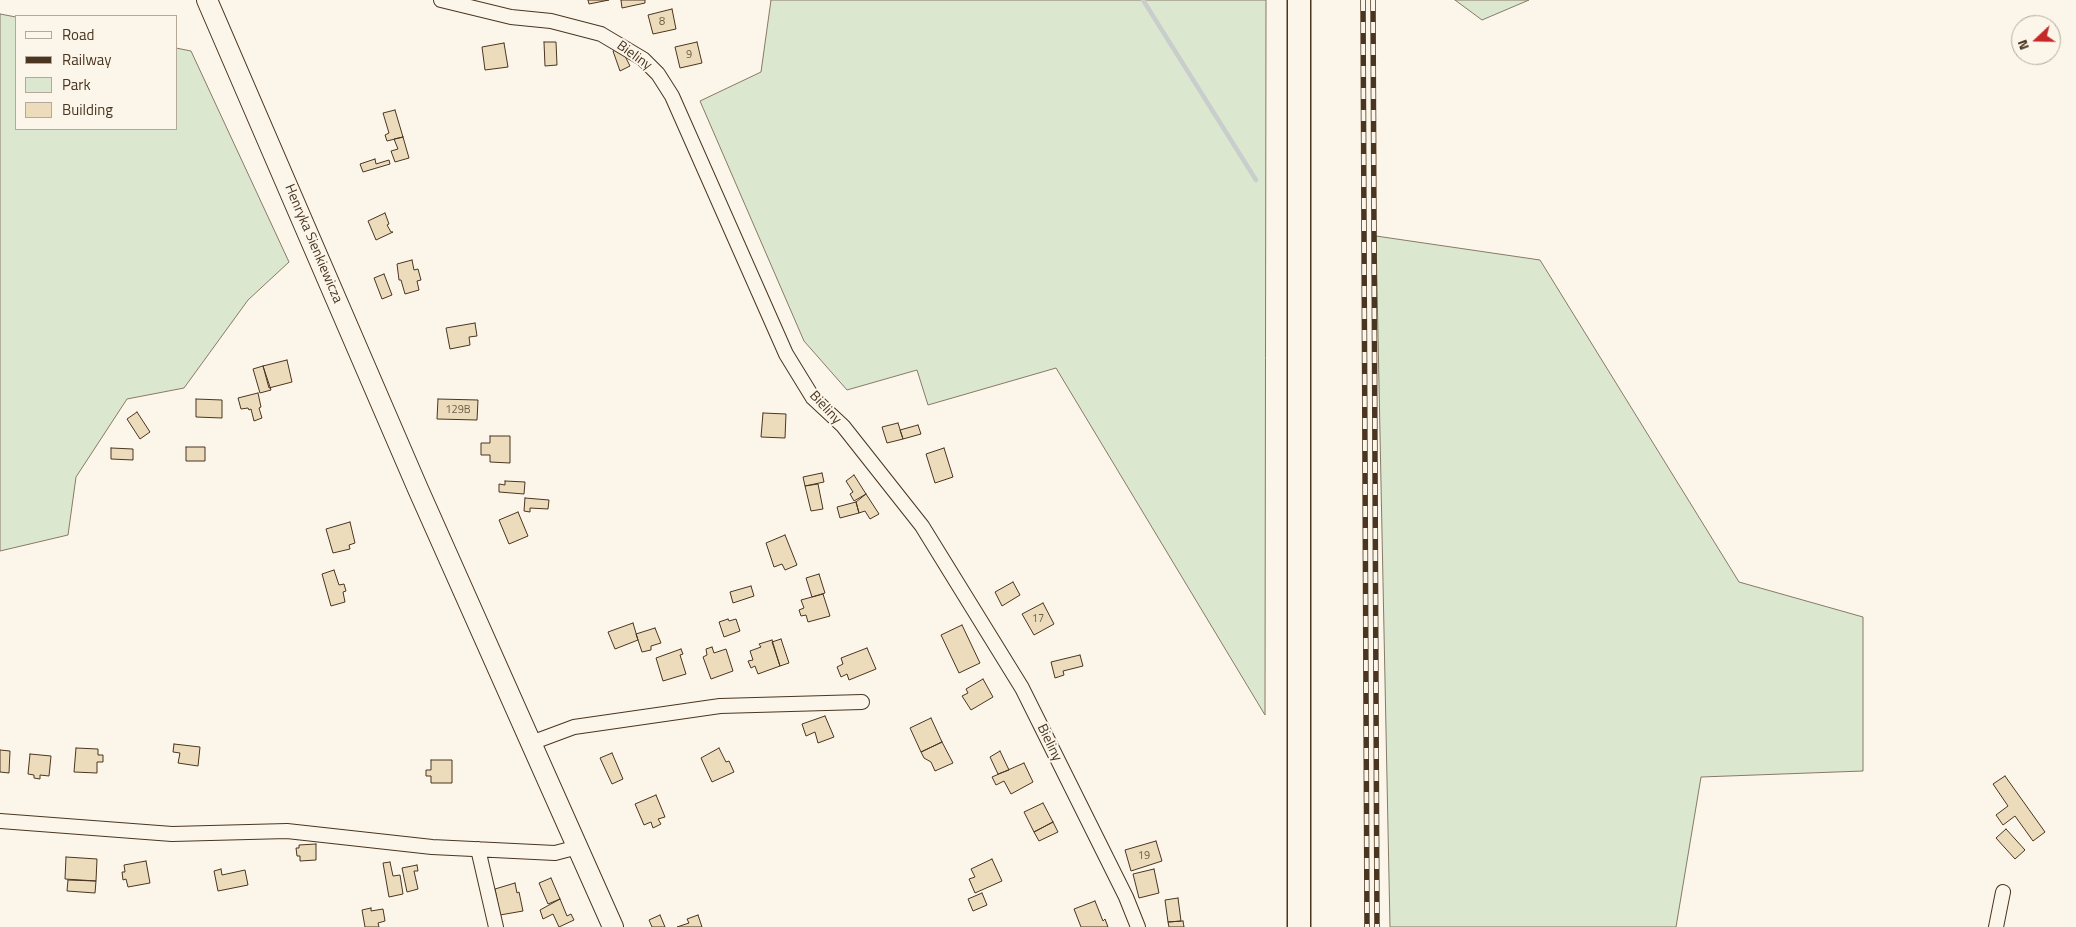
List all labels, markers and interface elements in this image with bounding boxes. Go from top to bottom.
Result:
legend [15,15,178,130]
house number: 8 [659,15,665,29]
north arrow [2011,15,2061,65]
text: Road [62,23,94,46]
text: N [2011,37,2034,53]
street label: Bieliny [613,38,655,74]
text: Railway [62,48,112,71]
house number: 9 [686,48,692,62]
text: Park [62,73,91,96]
text: Building [62,98,113,121]
street label: Henryka Sienkiewicza [280,182,346,306]
street label: Bieliny [805,388,845,428]
house number: 129B [445,403,471,417]
house number: 17 [1032,612,1044,626]
street label: Bieliny [1033,722,1065,764]
house number: 19 [1138,849,1150,863]

